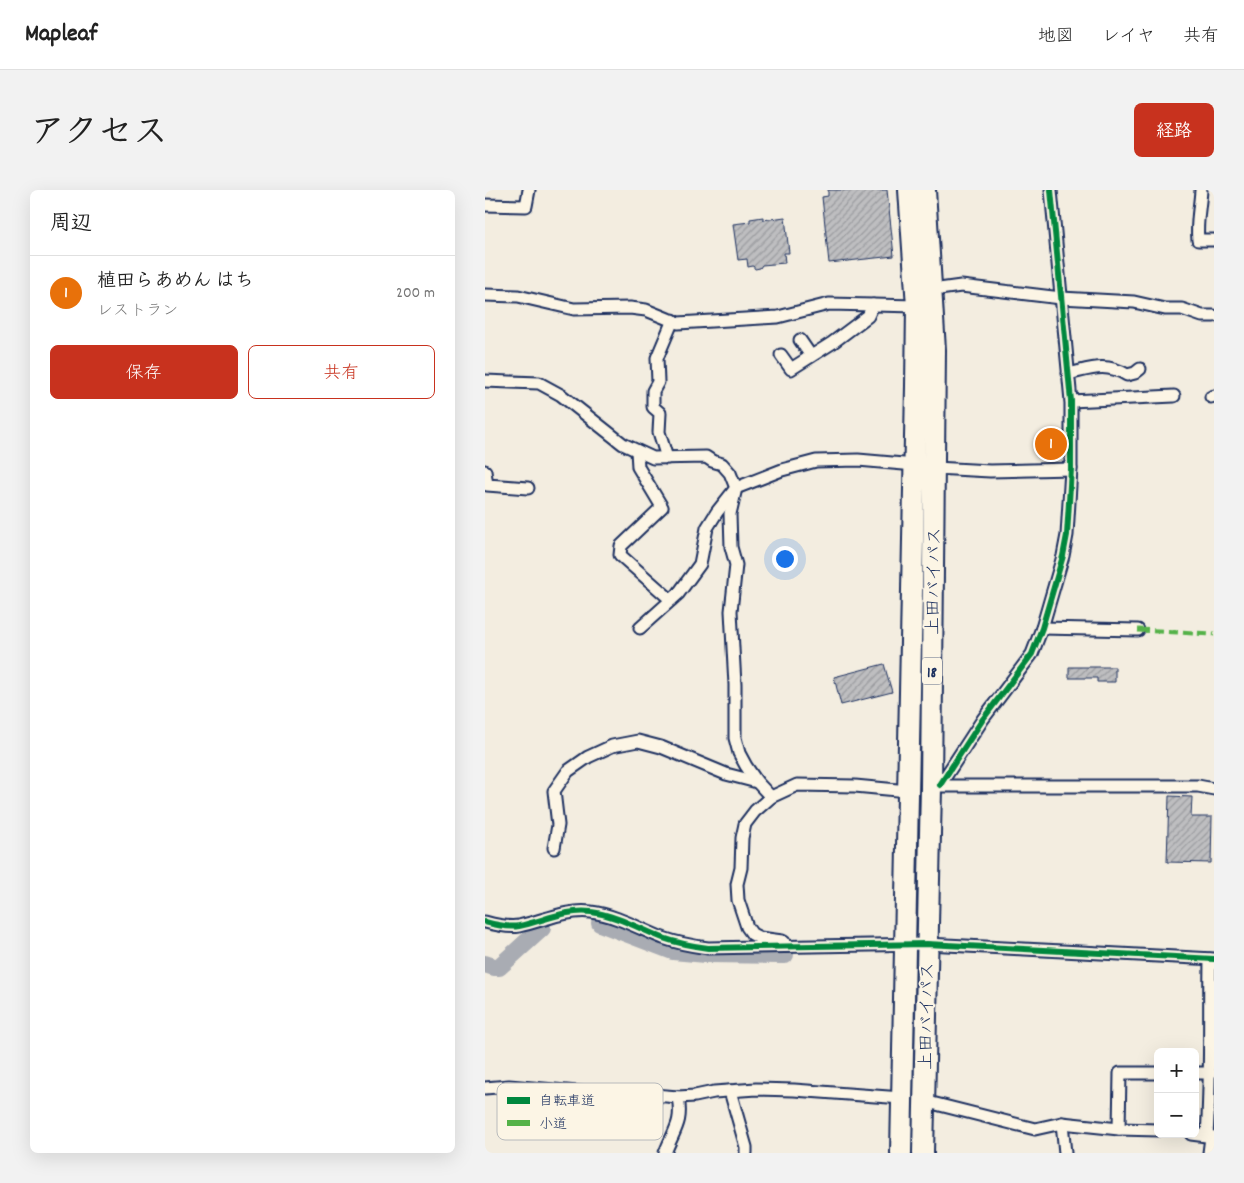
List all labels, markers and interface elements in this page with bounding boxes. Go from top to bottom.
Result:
text: Mapleaf [25,18,97,52]
text: 地図 [1038,25,1074,50]
text: レイヤ [1102,25,1155,50]
text: 共有 [1183,25,1219,50]
button: 経路 [1134,103,1214,157]
text: アクセス [30,110,168,160]
text: 周辺 [50,210,92,240]
text: 植田らあめん はち [97,269,254,296]
text: 1 [64,282,68,305]
text: 200 m [396,282,435,305]
text: レストラン [97,300,178,323]
button: 保存 [50,345,238,399]
button: 共有 [248,345,435,399]
pin: 1 [1035,425,1067,463]
street label: 上田バイパス [922,527,949,635]
your location [772,546,798,572]
road number: 18 [922,658,942,684]
street label: 上田バイパス [915,962,942,1070]
map controls [1154,1048,1199,1138]
button: + [1154,1048,1199,1093]
legend [497,1083,663,1140]
text: 自転車道 [539,1092,595,1112]
button: − [1154,1093,1199,1138]
text: 小道 [539,1115,567,1135]

